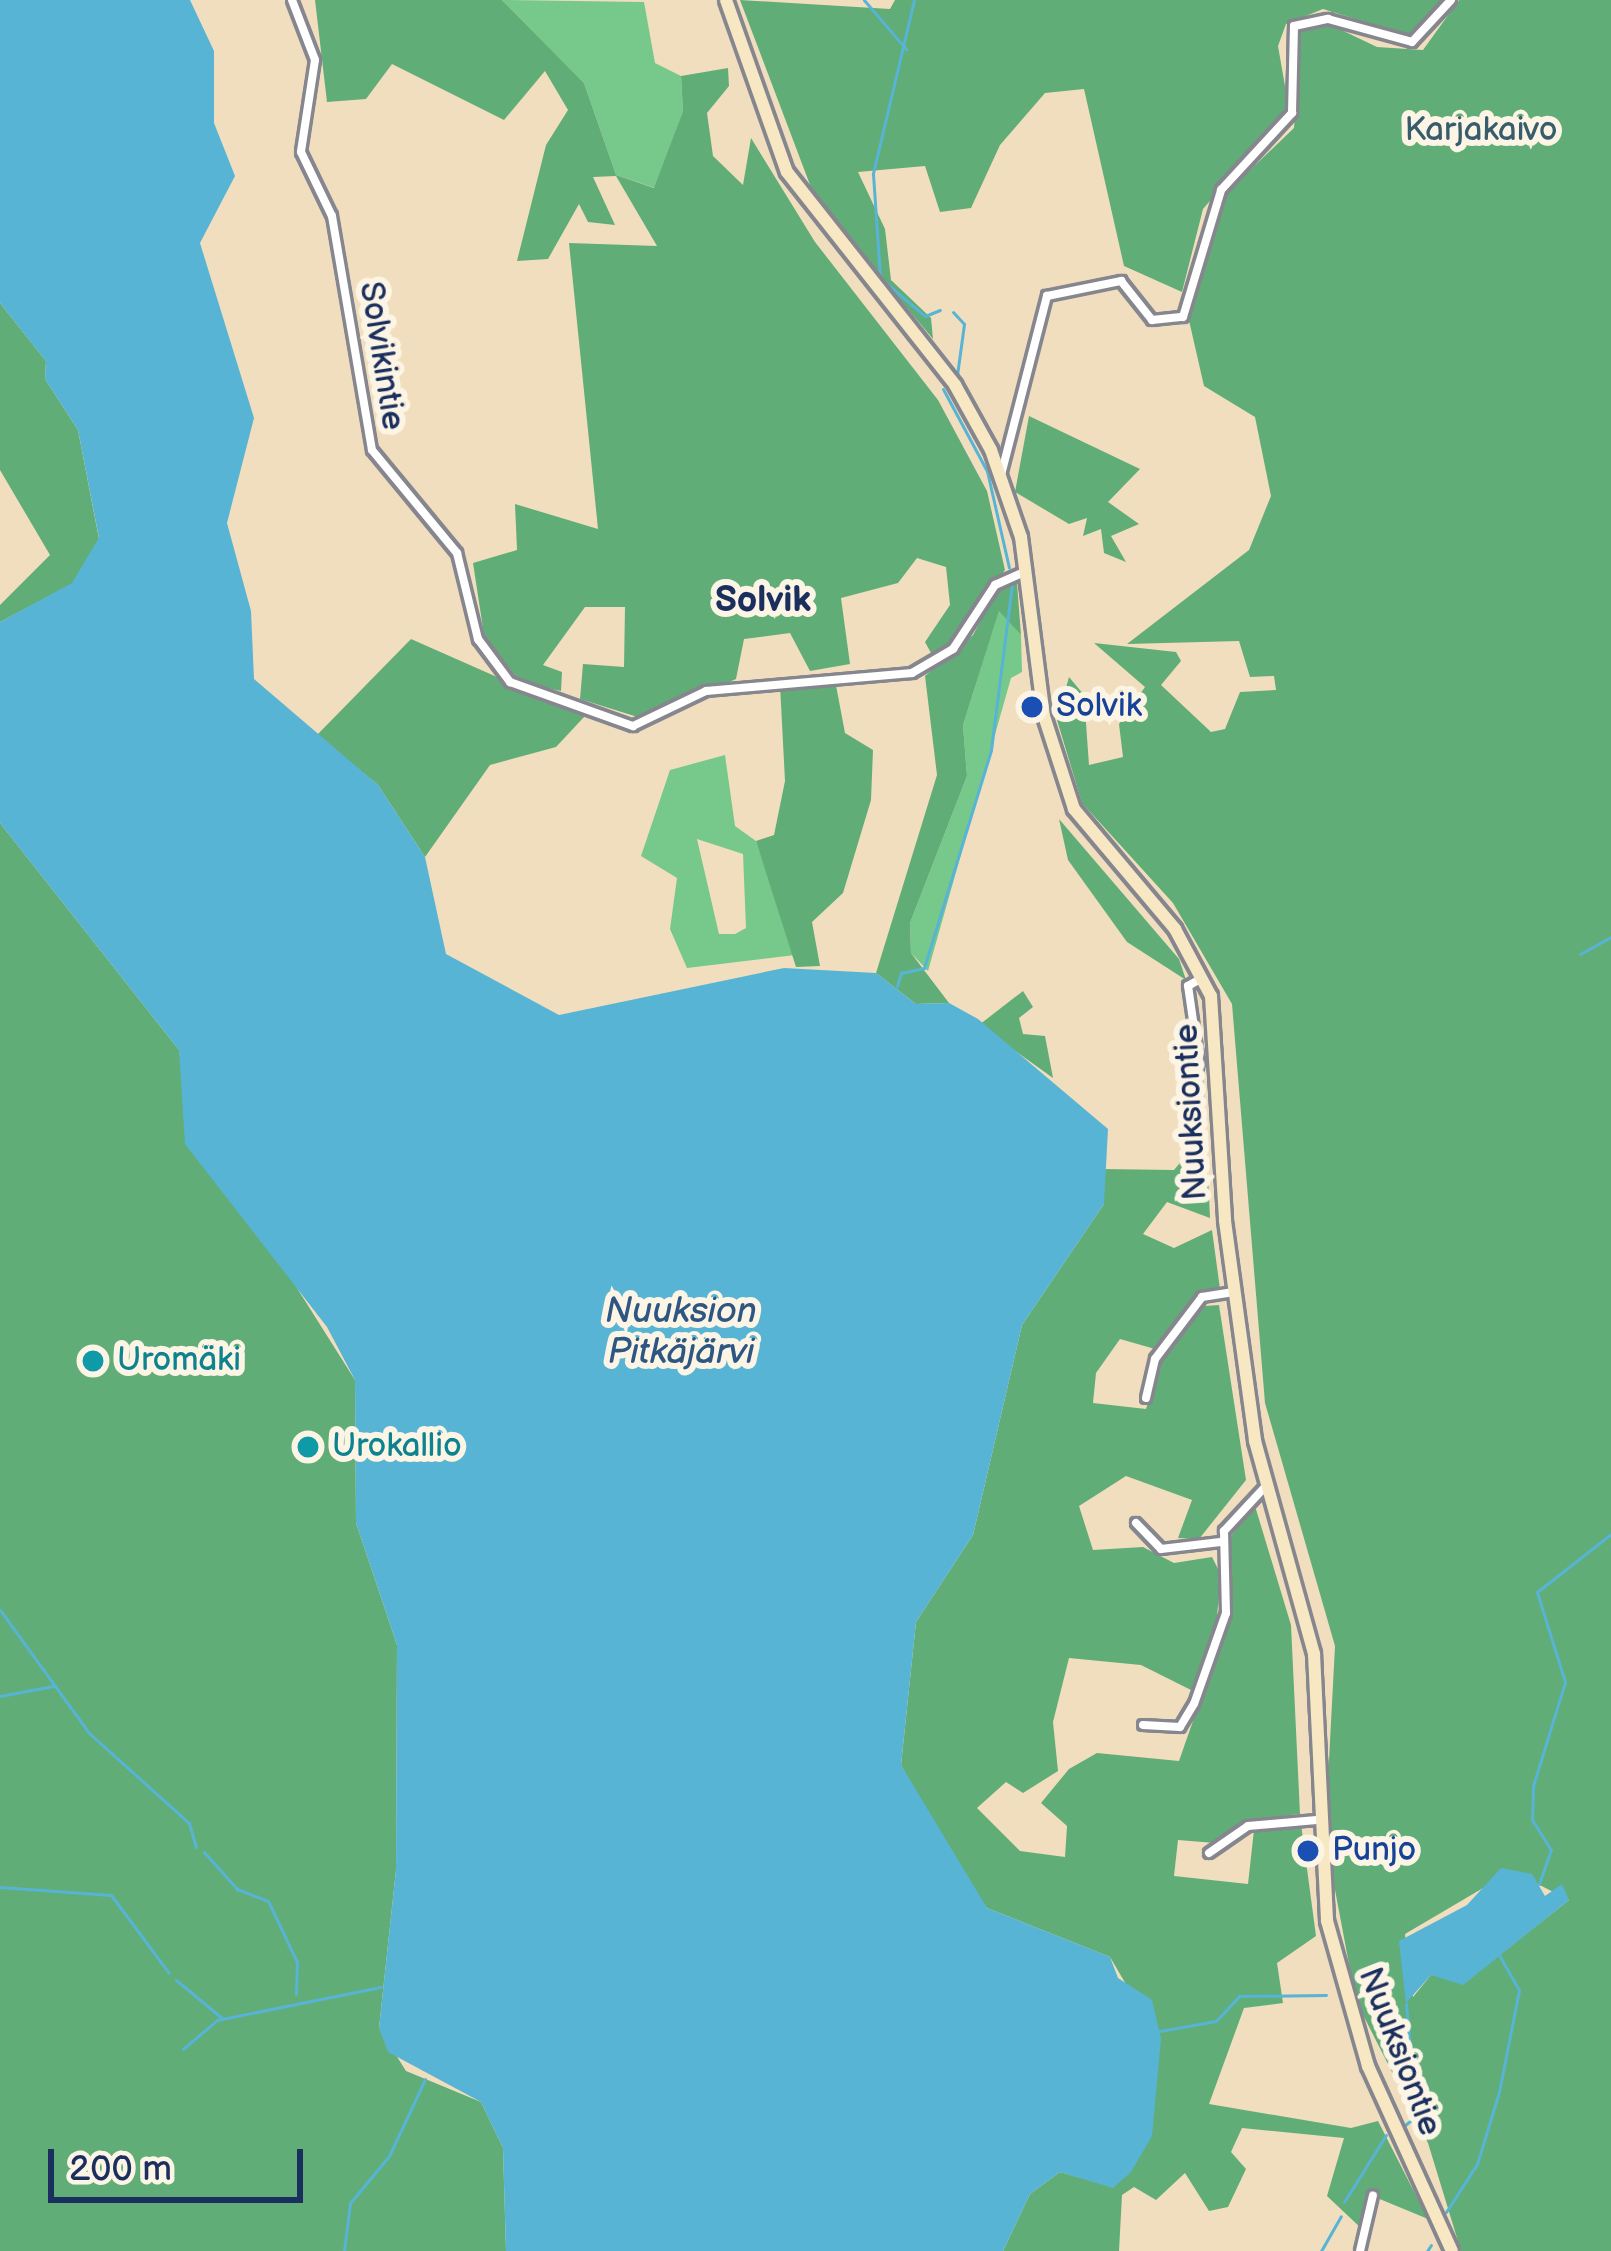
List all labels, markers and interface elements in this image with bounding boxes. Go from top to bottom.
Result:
park label: Karjakaivo [1404,111,1558,151]
street label: Solvikintie [350,279,412,433]
district label: Solvik [715,579,811,623]
place label: Solvik [1056,687,1142,727]
marker: Solvik [1019,694,1045,720]
street label: Nuuksiontie [1168,1023,1216,1201]
water label: Nuuksion Pitkäjärvi [605,1289,757,1374]
place label: Uromäki [117,1341,241,1381]
marker: Uromäki [80,1348,106,1374]
place label: Urokallio [332,1427,462,1467]
marker: Urokallio [295,1434,321,1460]
place label: Punjo [1332,1831,1416,1871]
marker: Punjo [1295,1838,1321,1864]
street label: Nuuksiontie [1349,1962,1449,2142]
scale bar [54,2125,309,2199]
text: 200 m [69,2148,172,2191]

